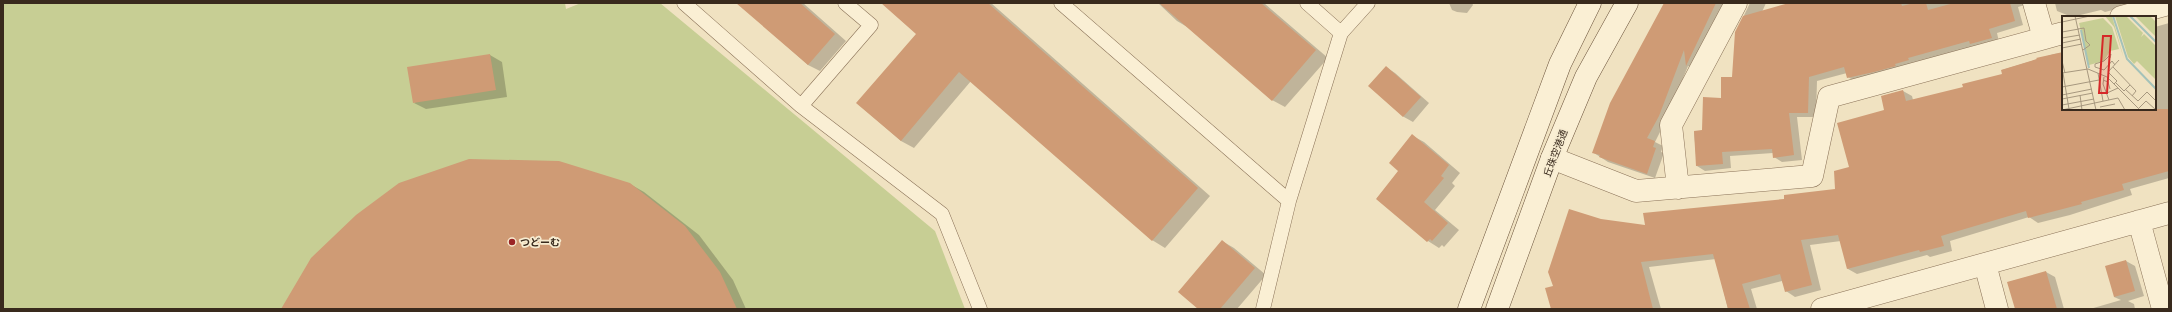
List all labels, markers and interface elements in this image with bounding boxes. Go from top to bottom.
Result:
inset map [2062,16,2156,110]
street label: 丘珠空港通 [1541,128,1570,179]
marker: つどーむ [507,237,517,247]
place label: つどーむ [520,237,560,249]

